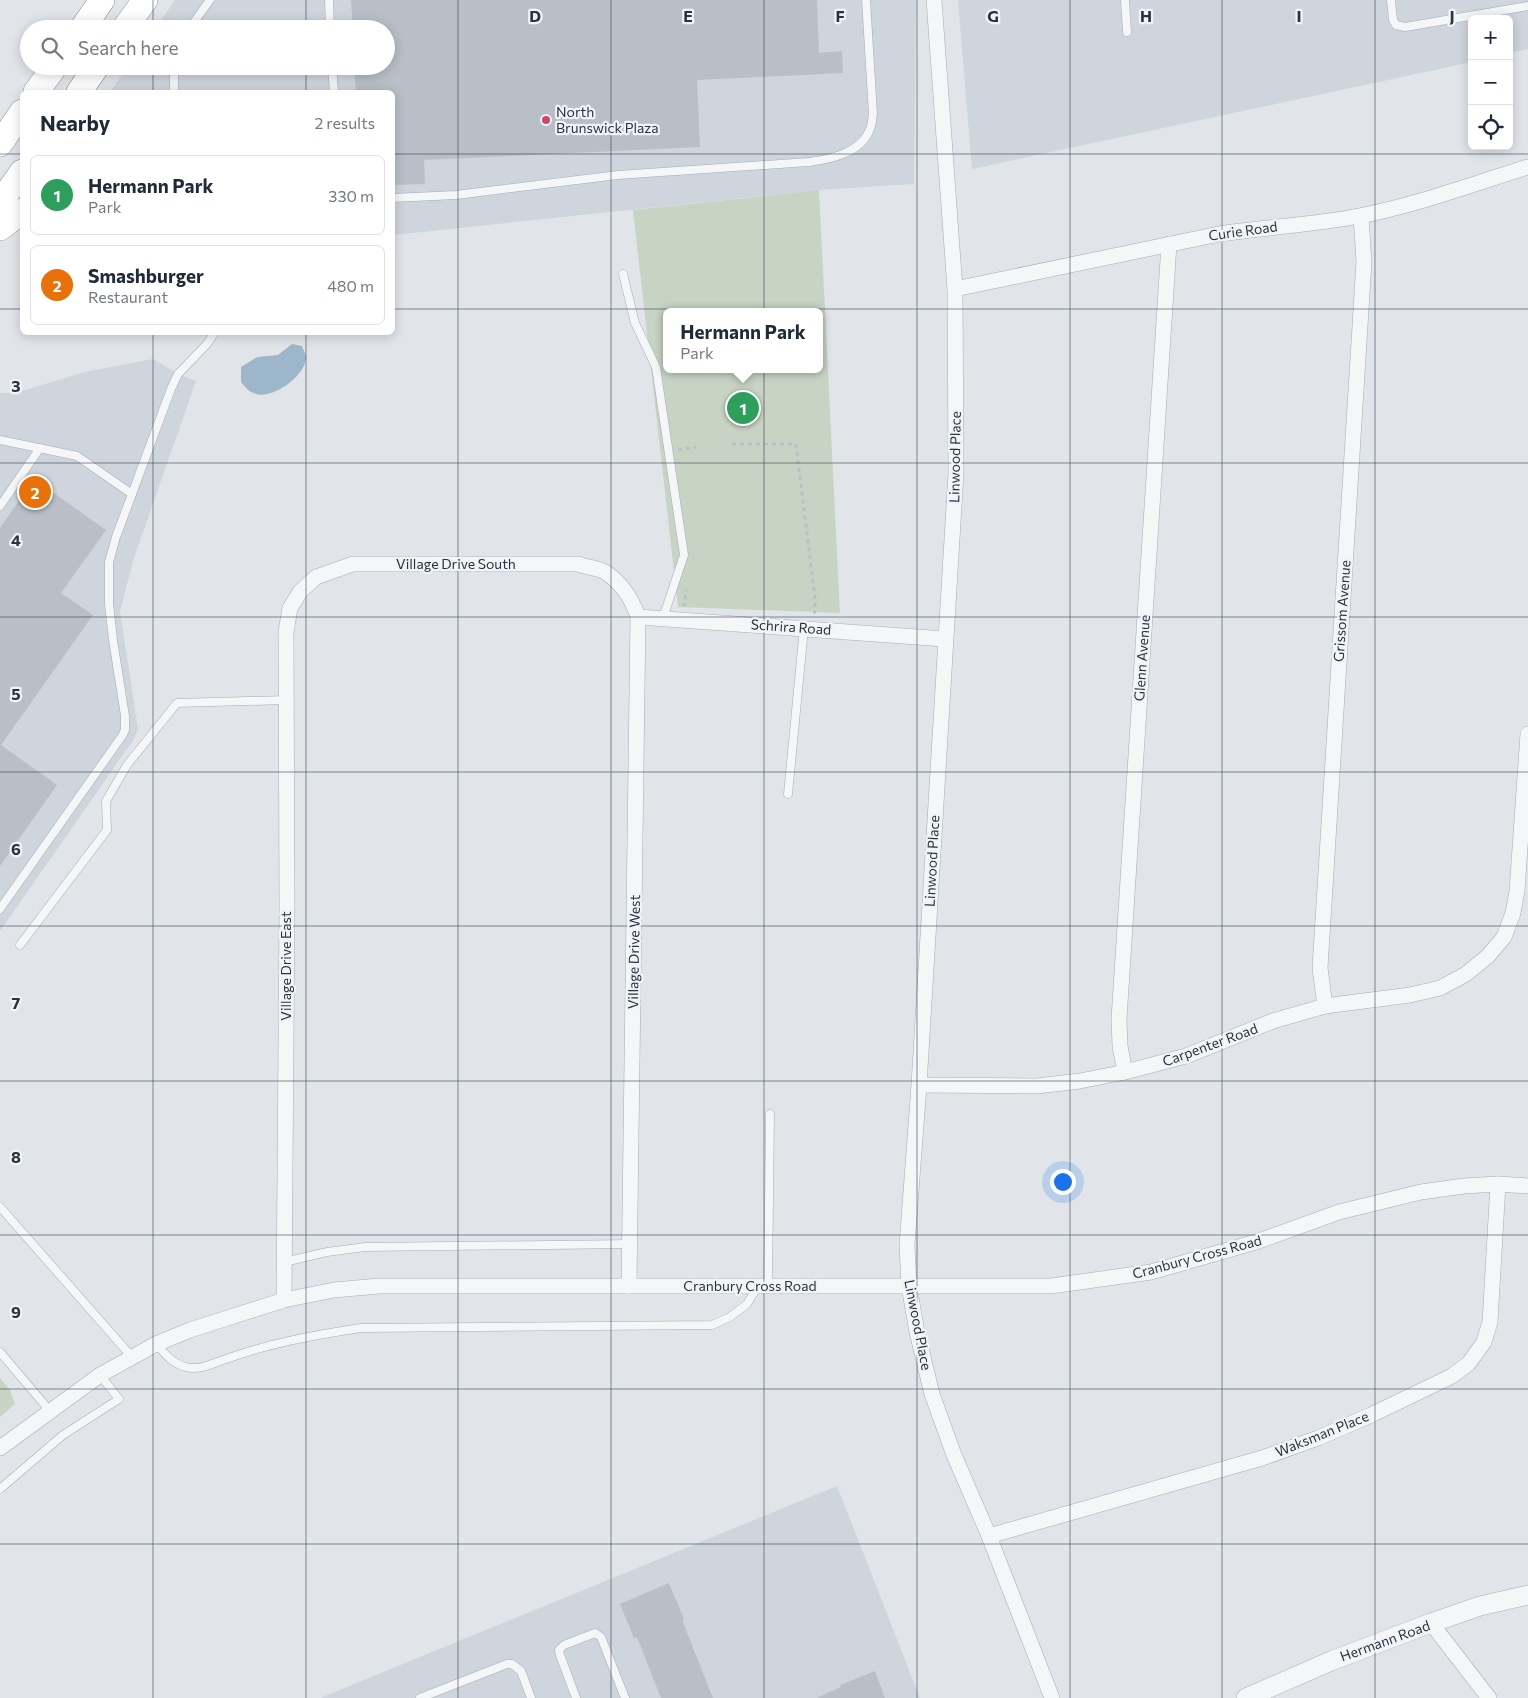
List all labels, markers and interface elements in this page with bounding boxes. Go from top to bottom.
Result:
text: D [529,6,541,25]
text: E [683,6,693,25]
text: F [835,6,845,25]
text: G [987,6,999,25]
text: H [1140,6,1152,25]
text: I [1296,6,1302,25]
text: J [1449,6,1455,25]
map controls [1468,15,1513,150]
button: + [1468,15,1513,60]
search box [20,20,395,75]
icon: search [38,34,66,62]
text: Search here [78,36,178,59]
button: − [1468,60,1513,105]
place label: North Brunswick Plaza [556,103,659,136]
button: locate [1468,105,1513,150]
text: Nearby [40,110,110,135]
text: 2 results [314,113,375,132]
marker: North Brunswick Plaza [540,114,552,126]
text: Hermann Park [88,174,213,197]
text: 1 [53,186,61,205]
text: 330 m [328,186,374,205]
text: Park [88,197,121,216]
street label: Curie Road [1207,217,1278,244]
text: Smashburger [88,264,204,287]
text: 2 [52,276,62,295]
text: 480 m [327,276,374,295]
text: Restaurant [88,287,168,306]
popup [663,308,823,373]
text: Hermann Park [680,320,806,343]
text: Park [680,343,714,362]
text: 3 [11,376,21,395]
pin: 1 [727,389,759,427]
street label: Linwood Place [945,411,964,503]
pin: 2 [19,473,51,511]
text: 4 [11,530,21,549]
street label: Village Drive South [396,555,516,572]
street label: Grissom Avenue [1329,559,1354,662]
street label: Glenn Avenue [1130,614,1153,702]
street label: Schrira Road [750,615,832,638]
text: 5 [11,684,21,703]
street label: Linwood Place [921,815,942,907]
text: 6 [11,839,21,858]
street label: Village Drive West [624,894,643,1009]
street label: Village Drive East [277,911,294,1021]
text: 7 [12,993,21,1012]
street label: Carpenter Road [1160,1019,1260,1070]
text: 8 [11,1147,21,1166]
your location [1050,1169,1076,1195]
street label: Cranbury Cross Road [1130,1231,1263,1282]
street label: Cranbury Cross Road [683,1277,817,1294]
street label: Linwood Place [901,1278,936,1372]
text: 9 [11,1302,21,1321]
street label: Waksman Place [1273,1407,1371,1460]
street label: Hermann Road [1338,1616,1432,1665]

